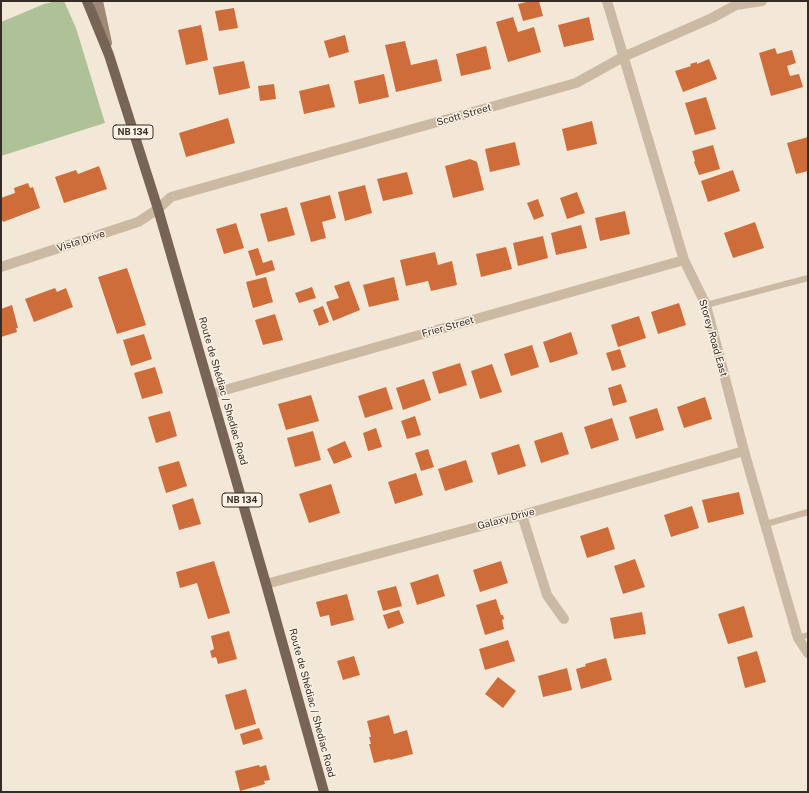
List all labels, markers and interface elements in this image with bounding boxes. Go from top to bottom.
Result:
street label: Scott Street [435,101,493,129]
road number: NB 134 [113,125,153,139]
street label: Vista Drive [55,228,107,254]
street label: Storey Road East [696,298,730,378]
street label: Frier Street [421,314,475,340]
street label: Route de Shédiac / Shediac Road [196,316,250,466]
road number: NB 134 [222,493,262,507]
street label: Galaxy Drive [476,506,536,532]
street label: Route de Shédiac / Shediac Road [286,627,338,779]

